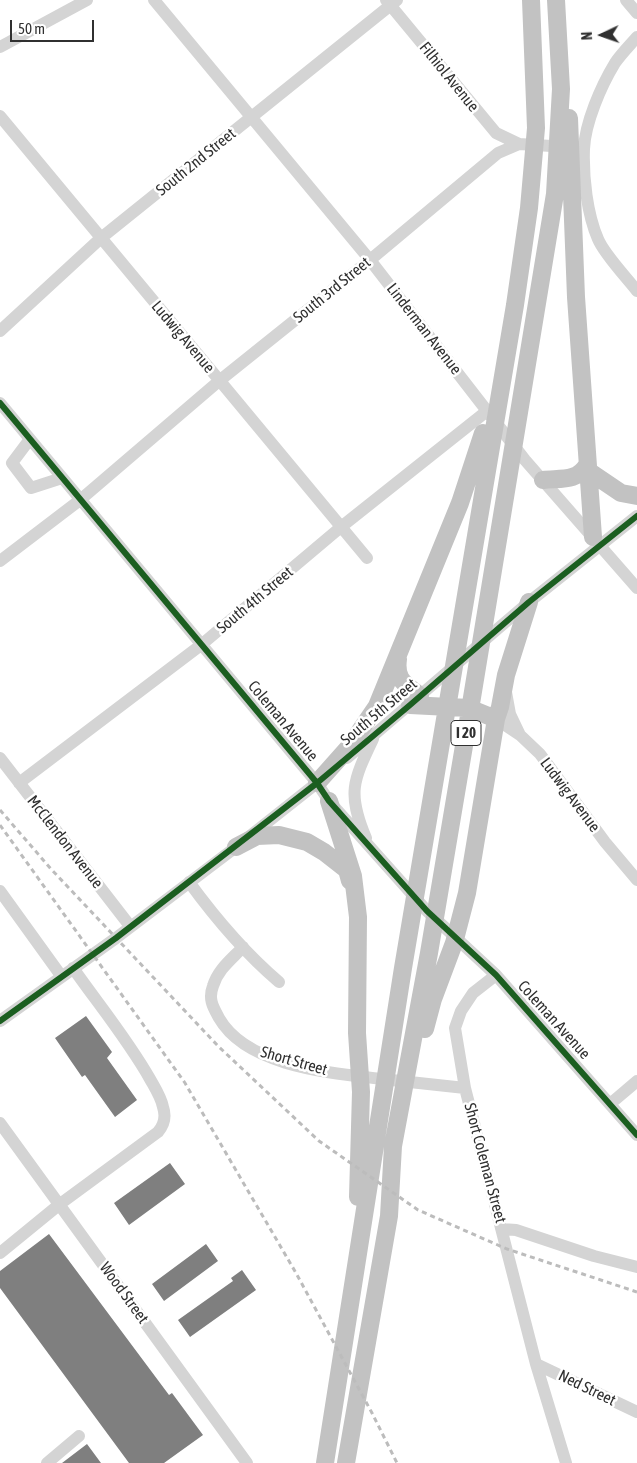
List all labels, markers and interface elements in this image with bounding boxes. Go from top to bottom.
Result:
scale bar [12,10,96,42]
north arrow [577,10,627,60]
text: 50 m [18,20,45,37]
text: N [579,31,595,40]
street label: Filhiol Avenue [415,38,483,116]
street label: South 2nd Street [152,124,240,200]
street label: South 3rd Street [290,253,374,327]
street label: Linderman Avenue [382,280,466,378]
street label: Ludwig Avenue [147,297,219,377]
street label: South 4th Street [213,563,297,637]
street label: South 5th Street [337,675,421,749]
street label: Coleman Avenue [244,677,322,765]
road number: I 20 [451,720,481,746]
street label: Ludwig Avenue [536,754,604,836]
street label: McClendon Avenue [23,792,107,892]
street label: Coleman Avenue [514,977,594,1063]
street label: Short Street [258,1042,330,1080]
street label: Short Coleman Street [460,1101,510,1225]
street label: Wood Street [95,1259,153,1327]
street label: Ned Street [555,1366,619,1410]

